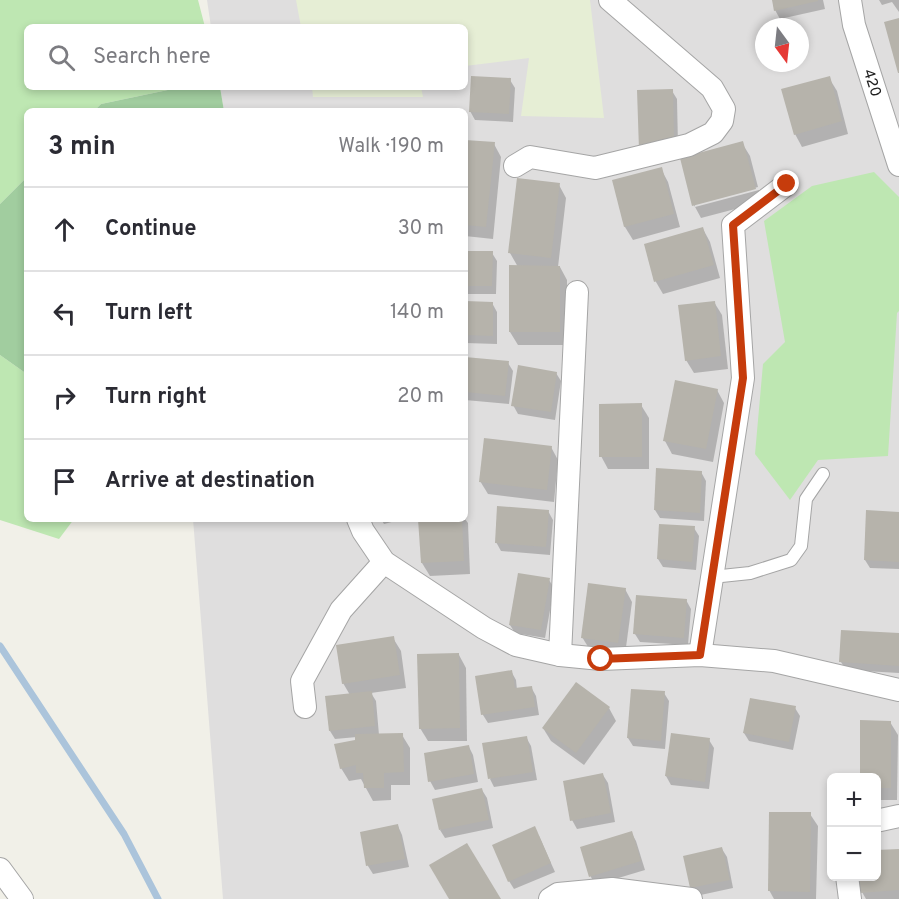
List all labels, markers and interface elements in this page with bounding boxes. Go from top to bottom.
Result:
north arrow [755,18,809,72]
search box [24,24,468,90]
icon: search [45,41,78,74]
text: Search here [93,44,211,71]
street label: 420 [858,67,884,100]
text: 3 min [48,131,116,164]
text: Walk · 190 m [338,134,444,160]
route end [773,170,799,196]
icon: ahead [48,213,81,246]
text: Continue [105,216,196,243]
text: 30 m [398,216,444,242]
icon: left [48,297,81,330]
text: Turn left [105,300,193,327]
text: 140 m [390,300,444,326]
icon: right [48,381,81,414]
text: Turn right [105,384,207,411]
text: 20 m [397,384,444,410]
icon: arrive [48,465,81,498]
text: Arrive at destination [105,468,315,495]
route start [587,645,613,671]
map controls [827,773,881,881]
button: + [827,773,881,827]
button: − [827,827,881,881]

